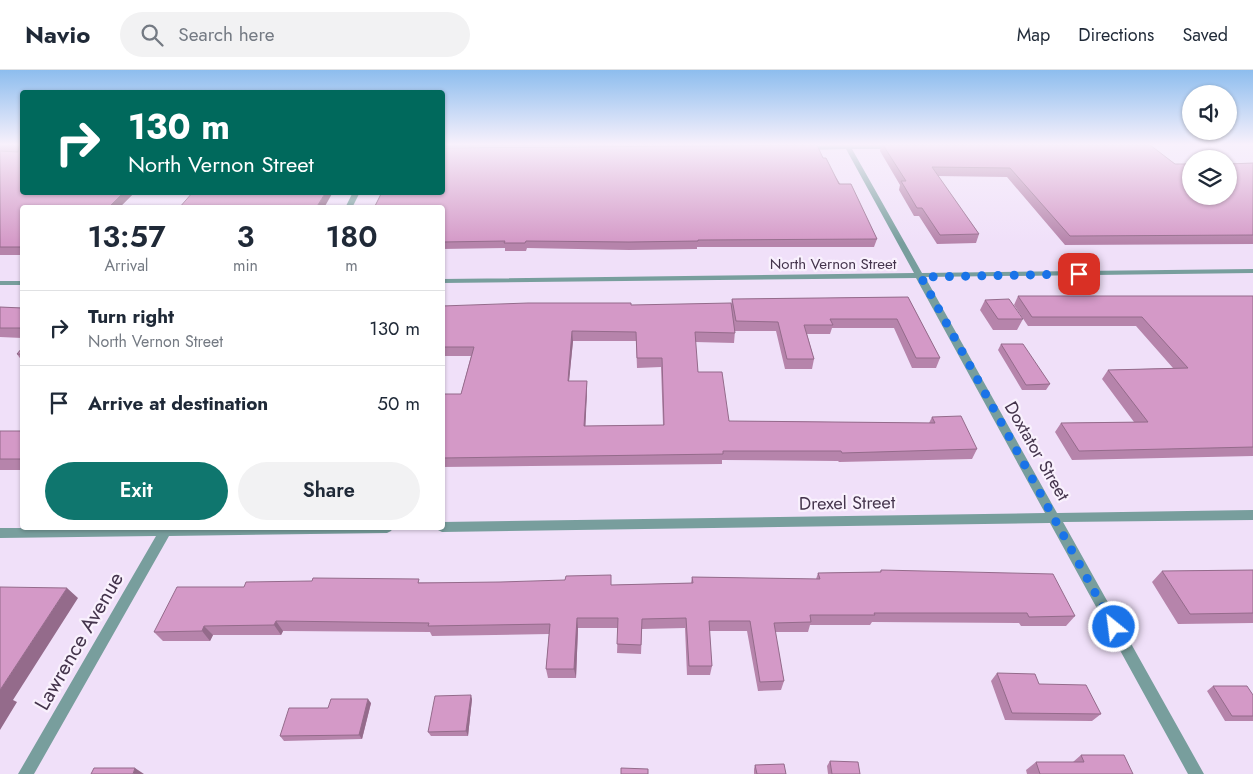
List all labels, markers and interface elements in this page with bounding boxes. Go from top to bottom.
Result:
search box [120,12,470,57]
text: Navio [25,17,90,52]
icon: search [138,21,166,49]
text: Search here [178,21,274,48]
text: Map [1017,22,1050,48]
text: Directions [1078,22,1154,48]
text: Saved [1182,22,1228,48]
map controls [1182,85,1237,205]
button: sound [1182,85,1237,140]
text: 130 m [128,102,230,152]
icon: right [45,110,110,175]
text: North Vernon Street [128,148,314,180]
button: layers [1182,150,1237,205]
text: 13:57 [87,215,166,258]
text: 3 [237,215,254,258]
text: 180 [325,215,378,258]
street label: North Vernon Street [770,253,897,275]
pin [1058,253,1100,295]
text: Arrival [104,254,149,277]
text: min [233,254,258,277]
text: m [345,254,358,277]
icon: arrive [1065,260,1093,288]
text: Turn right [88,303,174,330]
icon: right [45,314,73,342]
text: 130 m [369,315,420,342]
text: North Vernon Street [88,330,223,353]
icon: arrive [45,389,73,417]
text: Arrive at destination [88,390,268,417]
text: 50 m [377,390,420,417]
street label: Doxtator Street [998,396,1076,506]
button: Exit [45,462,228,520]
button: Share [238,462,420,520]
street label: Drexel Street [799,489,896,517]
street label: Lawrence Avenue [27,566,131,716]
position arrow [1087,600,1139,652]

